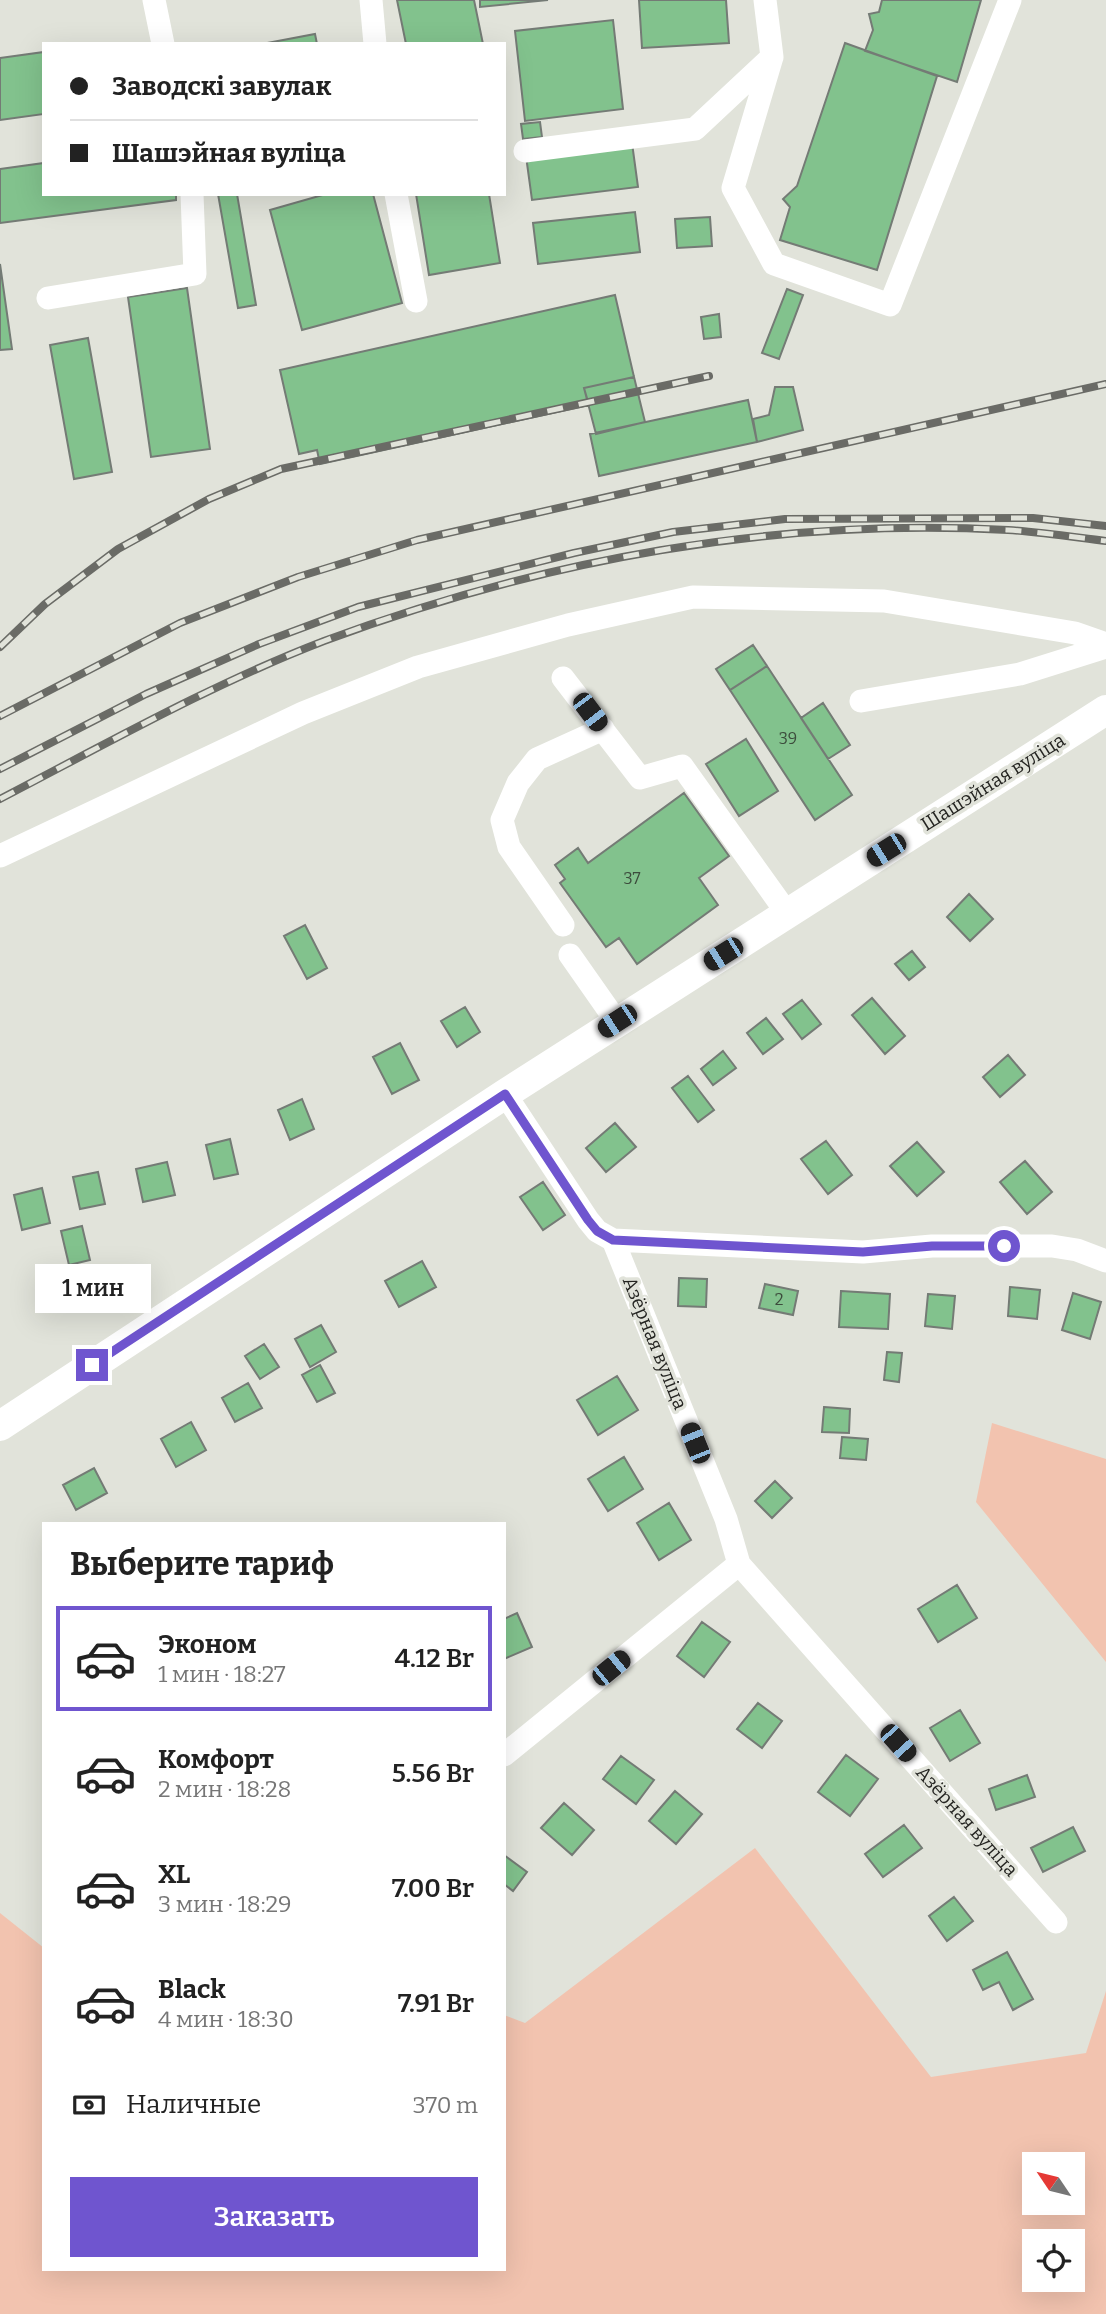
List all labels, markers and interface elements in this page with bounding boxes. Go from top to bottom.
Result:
text: Заводскі завулак [112,71,331,102]
text: Шашэйная вуліца [112,138,346,169]
car [569,689,612,735]
street label: Шашэйная вуліца [917,728,1070,836]
house number: 39 [779,729,797,748]
car [863,830,910,870]
house number: 37 [623,869,641,888]
car [700,934,747,974]
car [594,1001,641,1041]
route start [988,1230,1020,1262]
callout: 1 мин [34,1264,150,1312]
street label: Азёрная вуліца [618,1273,692,1413]
text: 1 мин [62,1274,124,1302]
house number: 2 [775,1290,783,1309]
route end [76,1349,108,1381]
car [678,1420,713,1466]
text: Выберите тариф [70,1545,334,1583]
icon: car [74,1627,137,1690]
text: Эконом [158,1629,257,1660]
text: 4.12 Br [394,1643,474,1674]
car [589,1647,634,1689]
text: 1 мин · 18:27 [158,1660,286,1688]
car [877,1720,920,1766]
icon: car [74,1742,137,1805]
text: Комфорт [158,1744,274,1775]
text: 5.56 Br [392,1758,474,1789]
street label: Азёрная вуліца [911,1761,1023,1882]
text: 2 мин · 18:28 [158,1775,291,1803]
icon: car [74,1857,137,1920]
text: XL [158,1859,190,1890]
text: 7.00 Br [392,1873,474,1904]
text: 3 мин · 18:29 [158,1890,292,1918]
icon: car [74,1972,137,2035]
text: Black [158,1974,226,2005]
text: 7.91 Br [398,1988,474,2019]
text: 4 мин · 18:30 [158,2005,294,2033]
icon: cash [70,2086,108,2124]
text: Наличные [126,2089,261,2120]
text: 370 m [412,2091,478,2119]
north arrow [1022,2152,1085,2216]
map controls [1022,2152,1085,2292]
button: Заказать [70,2177,478,2257]
button: locate [1022,2229,1085,2292]

